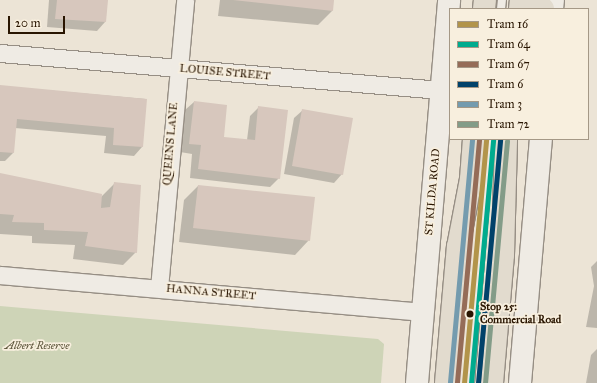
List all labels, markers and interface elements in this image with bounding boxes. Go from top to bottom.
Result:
scale bar [10,8,67,34]
legend [449,8,589,140]
text: 20 m [15,16,41,30]
text: Tram 16 [487,17,528,31]
text: Tram 64 [487,37,530,51]
text: Tram 67 [487,57,530,71]
street label: LOUISE STREET [179,62,271,84]
text: Tram 6 [487,77,523,91]
text: Tram 3 [487,97,522,111]
street label: QUEENS LANE [161,102,181,186]
text: Tram 72 [487,117,530,131]
street label: ST KILDA ROAD [423,148,443,236]
street label: HANNA STREET [165,282,257,304]
place label: Stop 25: Commercial Road [480,301,561,327]
marker: Stop 25: Commercial Road [463,307,477,321]
park label: Albert Reserve [5,339,69,353]

